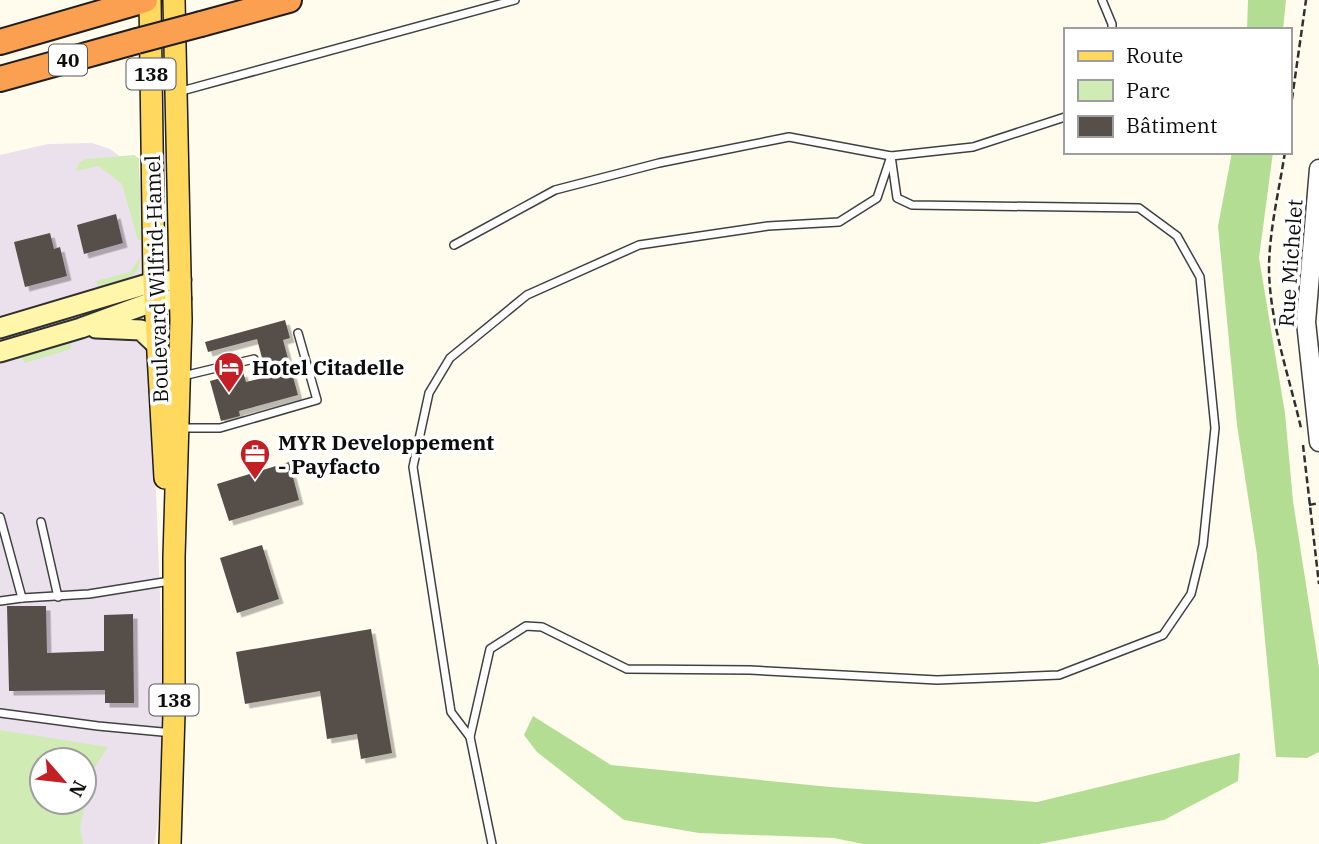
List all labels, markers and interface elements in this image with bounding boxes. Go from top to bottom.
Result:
legend [1064,28,1291,154]
text: Route [1126,41,1183,69]
road number: 40 [49,44,87,76]
road number: 138 [127,58,176,90]
text: Parc [1126,76,1170,104]
text: Bâtiment [1126,111,1217,139]
street label: Boulevard Wilfrid-Hamel [138,154,174,404]
street label: Rue Michelet [1272,198,1308,328]
hotel icon: Hotel Citadelle [212,350,246,394]
place label: Hotel Citadelle [252,353,404,381]
place label: MYR Developpement - Payfacto [278,428,494,480]
office icon: MYR Developpement - Payfacto [238,437,272,481]
road number: 138 [150,684,198,716]
north arrow [28,746,98,816]
text: N [64,777,92,801]

